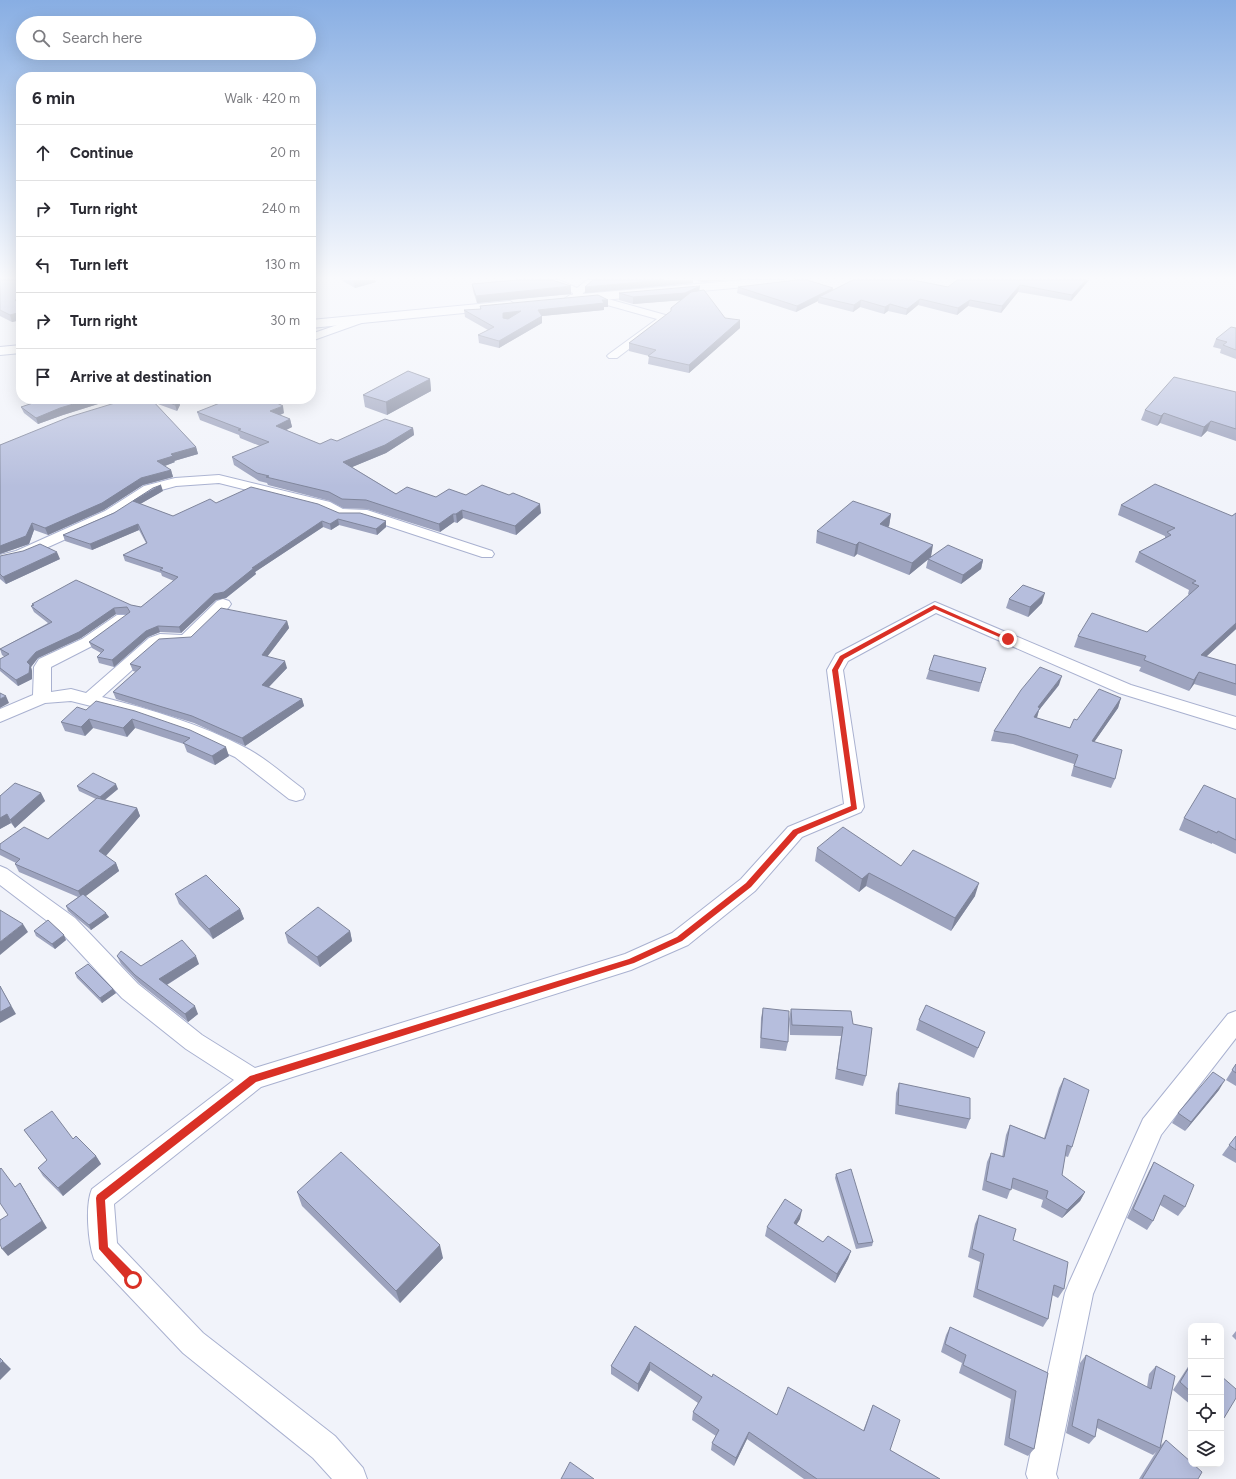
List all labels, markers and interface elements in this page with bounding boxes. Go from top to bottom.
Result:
search box [16,16,316,60]
icon: search [30,27,52,49]
text: Search here [62,29,142,47]
text: 6 min [32,88,75,108]
text: Walk · 420 m [225,91,300,106]
icon: ahead [32,142,54,164]
text: Continue [70,144,133,162]
text: 20 m [270,145,300,160]
icon: right [32,198,54,220]
text: Turn right [70,200,138,218]
text: 240 m [262,201,300,216]
icon: left [32,254,54,276]
text: Turn left [70,256,128,274]
text: 130 m [265,257,300,272]
icon: right [32,310,54,332]
text: Turn right [70,312,138,330]
text: 30 m [270,313,300,328]
icon: arrive [32,366,54,388]
text: Arrive at destination [70,368,211,386]
route end [999,630,1017,648]
route start [124,1271,142,1289]
map controls [1188,1323,1224,1467]
button: + [1188,1323,1224,1359]
button: − [1188,1359,1224,1395]
button: locate [1188,1395,1224,1431]
button: layers [1188,1431,1224,1467]

